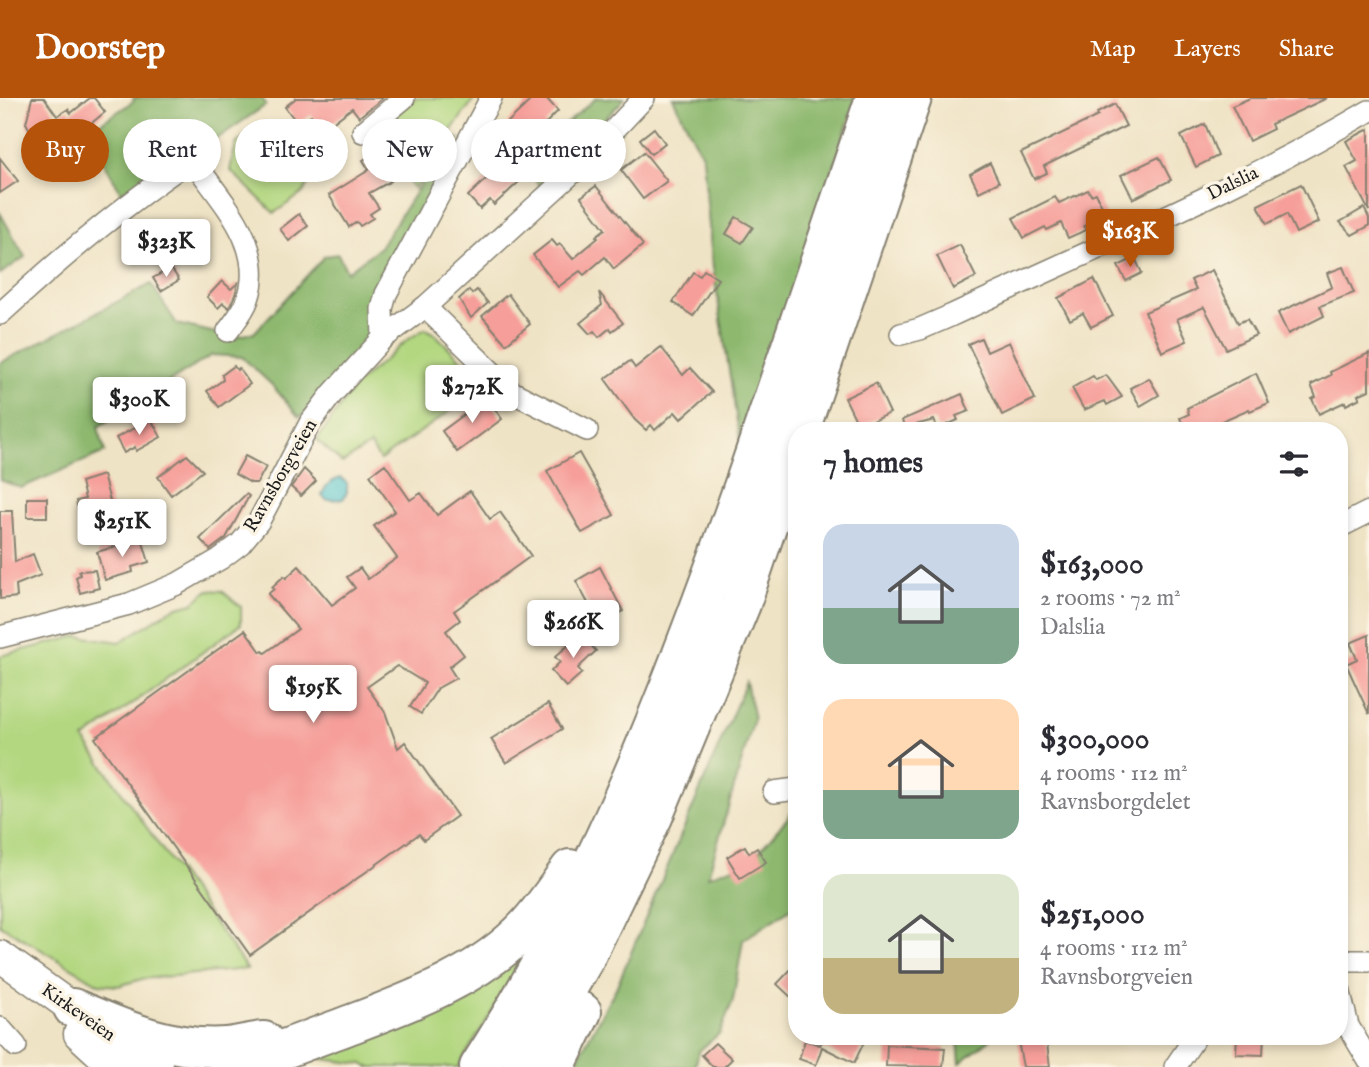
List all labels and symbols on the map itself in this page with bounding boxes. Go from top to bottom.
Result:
street label: Dalslia [1204,161,1263,207]
pin: $163K [1081,209,1179,269]
pin: $323K [117,220,215,279]
pin: $272K [423,366,521,425]
pin: $300K [90,378,188,437]
street label: Ravnsborgveien [239,415,323,537]
pin: $251K [73,500,171,559]
pin: $266K [524,601,622,660]
pin: $195K [264,666,362,725]
street label: Kirkeveien [36,979,120,1047]

